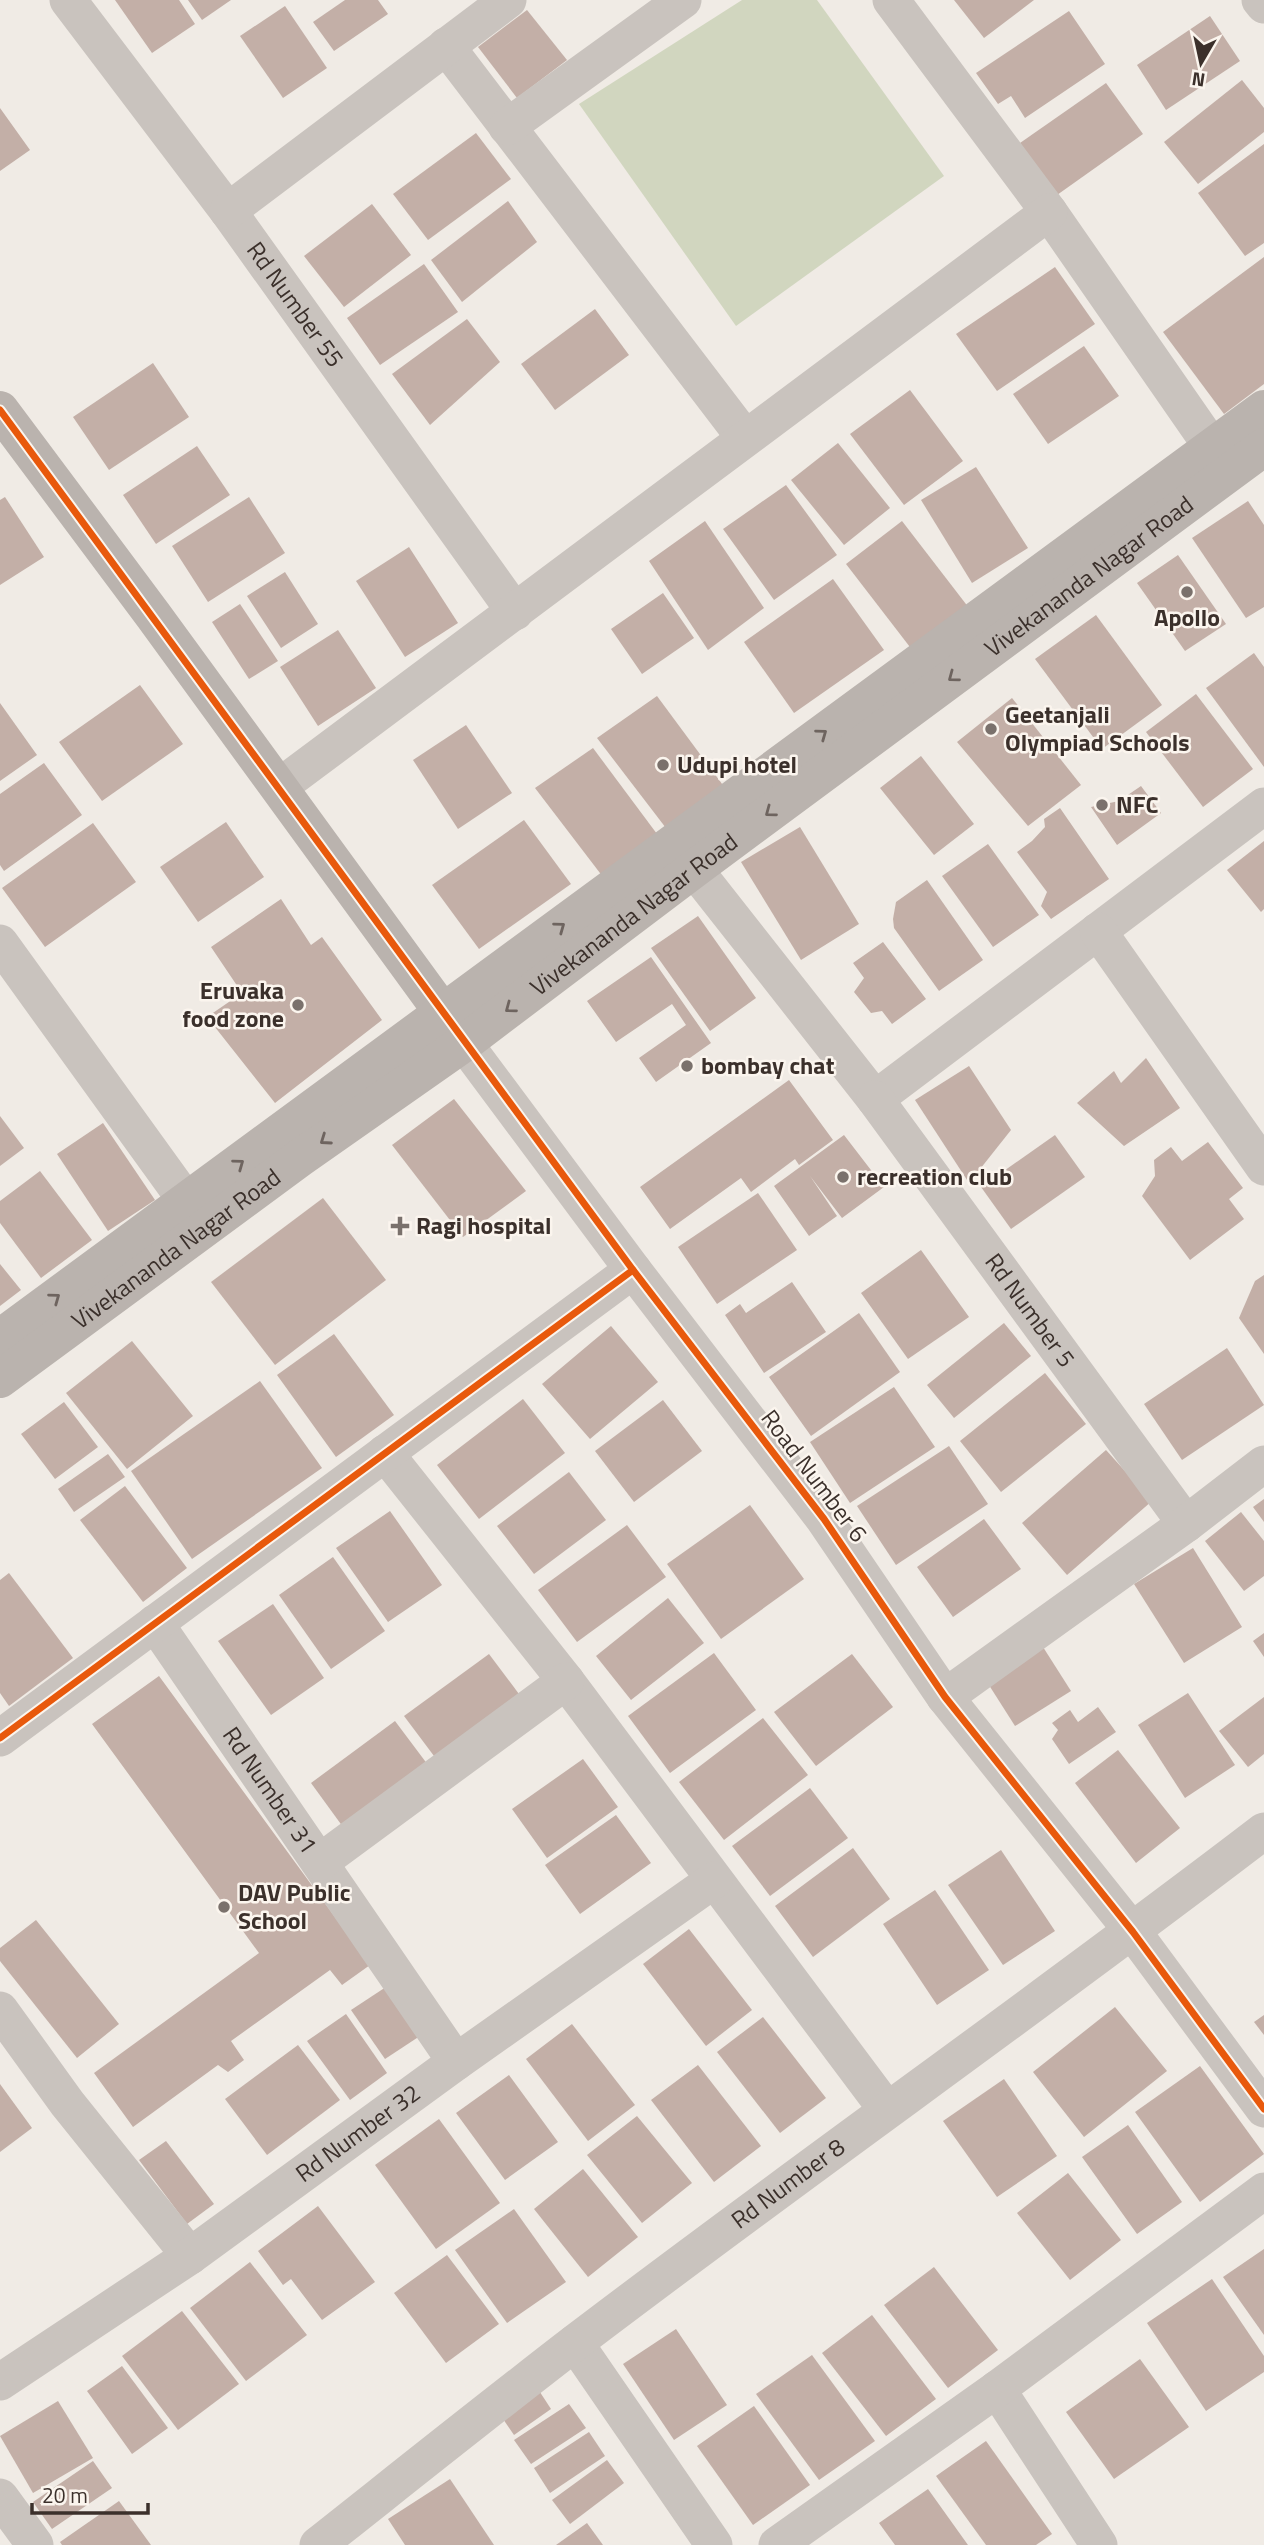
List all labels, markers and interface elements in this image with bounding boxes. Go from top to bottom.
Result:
north arrow [1166,28,1236,98]
text: N [1189,65,1207,96]
street label: Rd Number 55 [238,234,353,374]
street label: Vivekananda Nagar Road [977,486,1201,665]
marker: Apollo [1179,584,1195,600]
place label: Apollo [1154,599,1220,635]
one-way arrow [948,669,961,681]
place label: Geetanjali Olympiad Schools [1005,696,1190,760]
marker: Geetanjali Olympiad Schools [983,721,999,737]
one-way arrow [815,730,827,742]
place label: Udupi hotel [677,746,797,782]
marker: Udupi hotel [655,757,671,773]
place label: NFC [1116,786,1158,822]
marker: NFC [1094,797,1110,813]
one-way arrow [765,804,778,817]
street label: Vivekananda Nagar Road [522,824,745,1004]
one-way arrow [552,923,565,935]
place label: Eruvaka food zone [182,972,284,1036]
marker: Eruvaka food zone [290,997,306,1013]
one-way arrow [505,1000,518,1012]
place label: bombay chat [701,1047,835,1083]
marker: bombay chat [679,1058,695,1074]
one-way arrow [320,1132,333,1144]
place label: recreation club [857,1158,1012,1194]
street label: Vivekananda Nagar Road [64,1159,288,1338]
one-way arrow [231,1159,244,1172]
marker: recreation club [835,1169,851,1185]
place label: Ragi hospital [416,1207,551,1243]
marker: Ragi hospital [390,1216,410,1236]
street label: Rd Number 5 [977,1245,1084,1374]
one-way arrow [47,1294,60,1306]
street label: Road Number 6 [753,1401,877,1549]
street label: Rd Number 31 [214,1719,327,1861]
place label: DAV Public School [238,1874,350,1938]
marker: DAV Public School [216,1899,232,1915]
street label: Rd Number 32 [288,2075,427,2190]
street label: Rd Number 8 [723,2129,852,2237]
scale bar [32,2472,147,2516]
text: 20 m [42,2479,88,2511]

